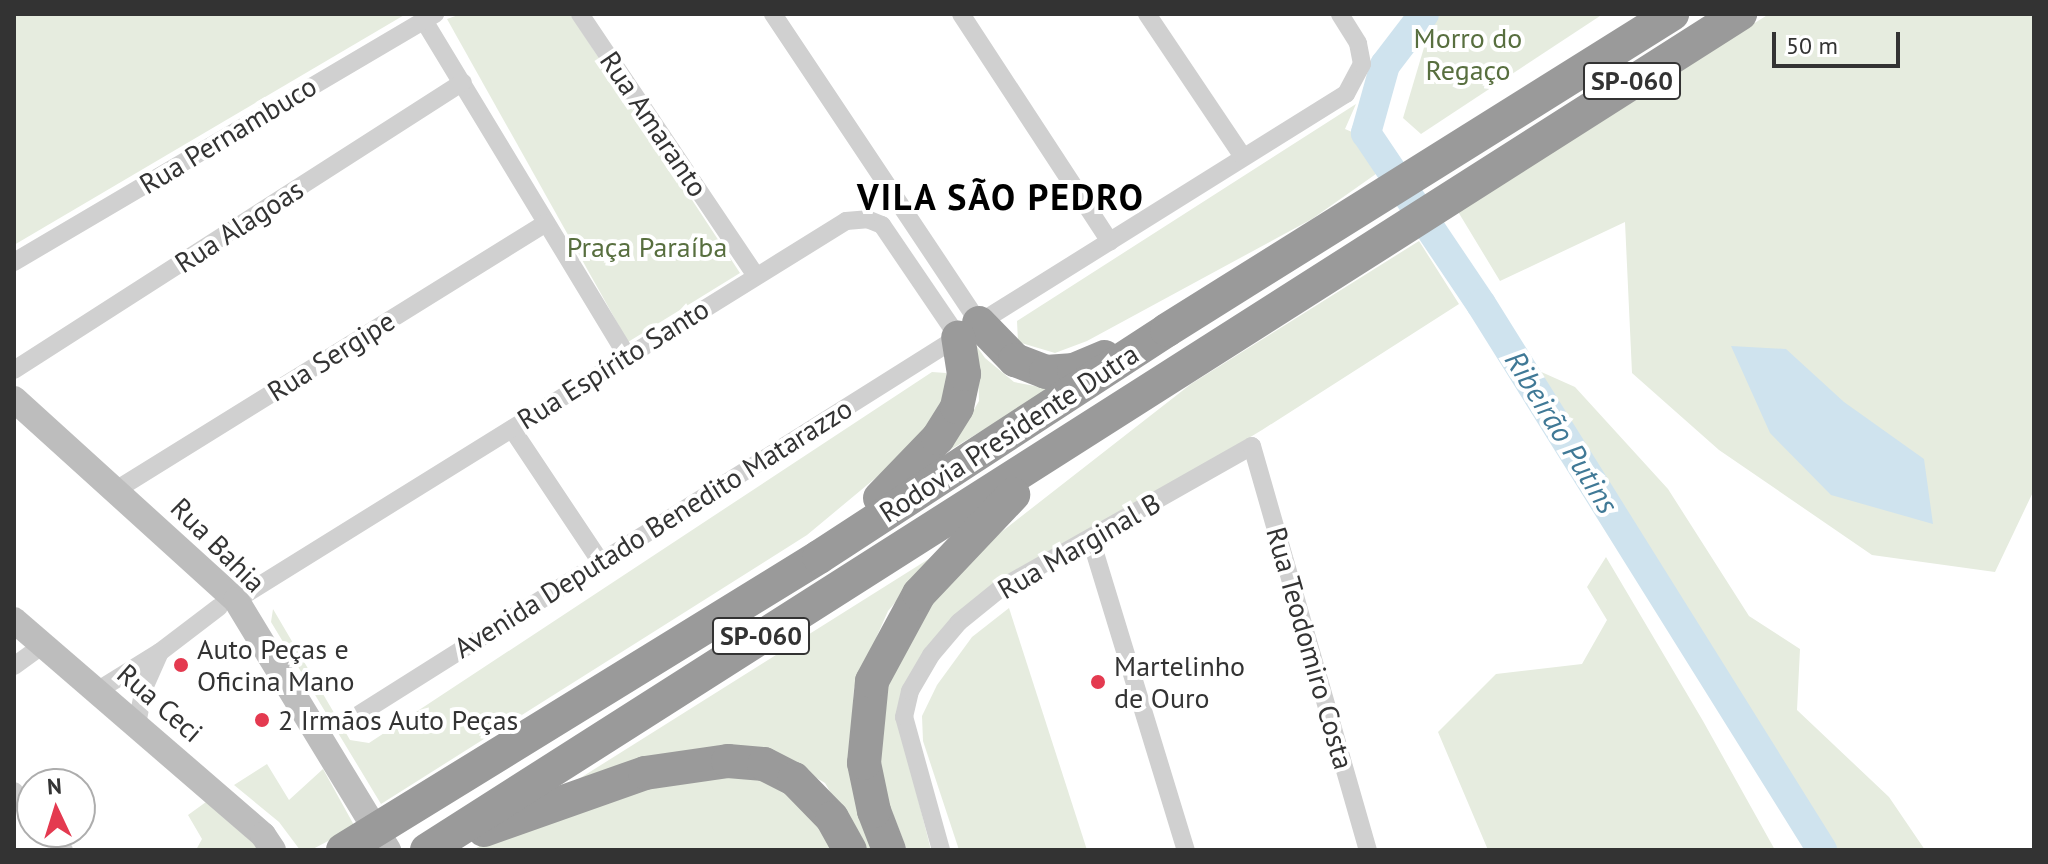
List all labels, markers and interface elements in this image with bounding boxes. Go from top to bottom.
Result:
scale bar [1776,16,1904,66]
park label: Morro do Regaço [1414,21,1522,87]
text: 50 m [1786,30,1838,61]
street label: Rua Amaranto [593,45,715,203]
road number: SP-060 [1582,59,1682,103]
street label: Rua Pernambuco [133,69,323,201]
street label: Rua Alagoas [168,172,310,280]
district label: VILA SÃO PEDRO [856,175,1146,219]
park label: Praça Paraíba [567,230,727,264]
street label: Rua Espírito Santo [511,292,715,436]
street label: Rua Sergipe [261,304,401,408]
street label: Rodovia Presidente Dutra [873,337,1145,529]
water label: Ribeirão Putins [1498,344,1626,520]
street label: Avenida Deputado Benedito Matarazzo [448,391,858,665]
street label: Rua Marginal B [992,486,1166,606]
street label: Rua Bahia [164,491,272,599]
street label: Rua Teodomiro Costa [1259,523,1361,773]
road number: SP-060 [711,614,811,658]
place label: Auto Peças e Oficina Mano [197,632,354,698]
place label: Martelinho de Ouro [1114,649,1245,715]
marker: Auto Peças e Oficina Mano [172,656,190,674]
street label: Rua Ceci [111,657,209,749]
marker: Martelinho de Ouro [1089,673,1107,691]
place label: 2 Irmãos Auto Peças [278,703,519,737]
marker: 2 Irmãos Auto Peças [253,711,271,729]
north arrow [16,768,96,848]
text: N [46,772,63,801]

